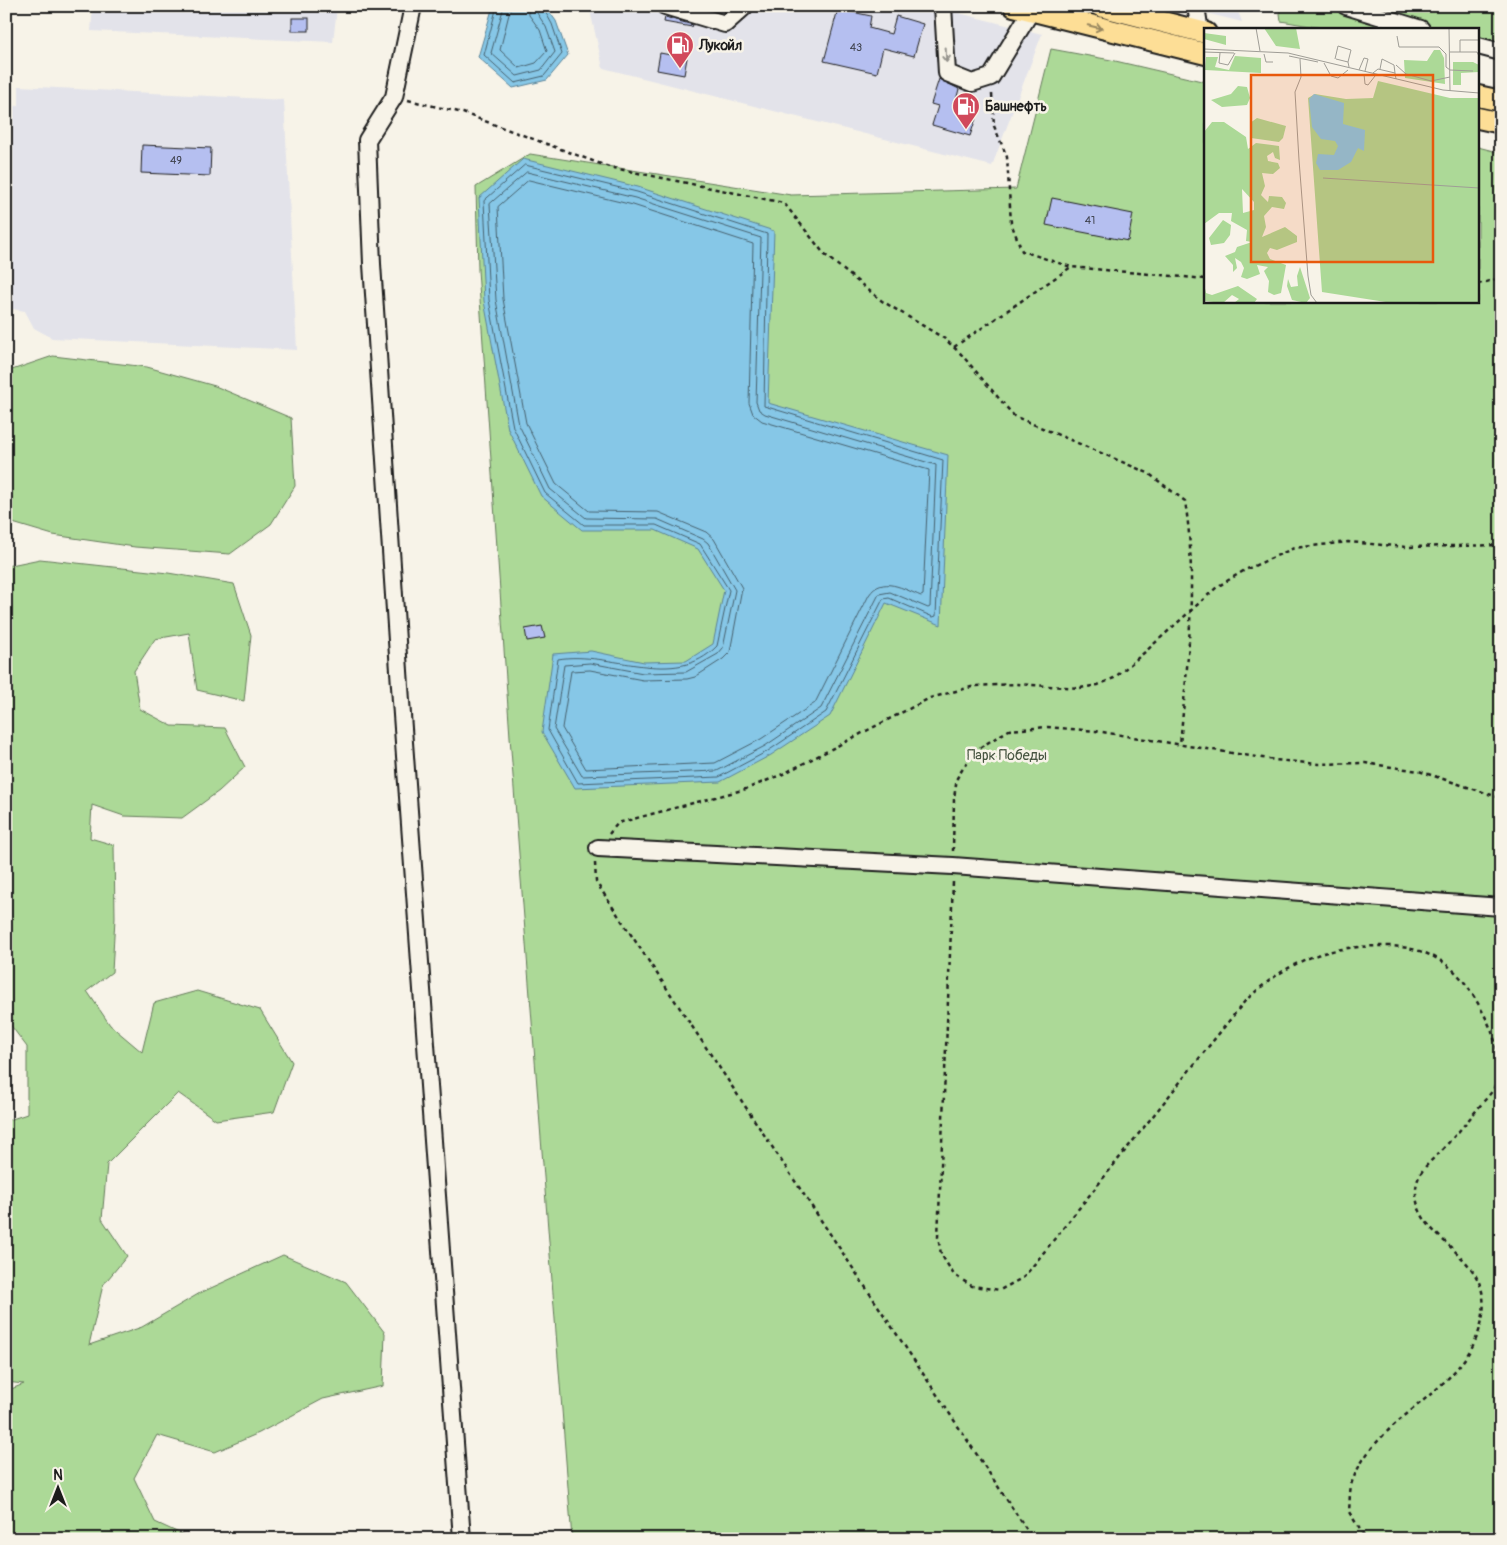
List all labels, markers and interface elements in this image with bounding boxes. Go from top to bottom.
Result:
one-way arrow [1087,22,1103,32]
inset map [1204,28,1480,302]
fuel station icon: Лукойл [665,30,695,69]
place label: Лукойл [698,37,742,54]
house number: 43 [850,41,862,54]
one-way arrow [941,47,950,63]
fuel station icon: Башнефть [951,91,981,130]
place label: Башнефть [985,98,1047,115]
house number: 49 [170,154,182,167]
house number: 41 [1085,214,1095,227]
park label: Парк Победы [967,747,1047,764]
north arrow [32,1462,82,1512]
text: N [53,1467,63,1484]

